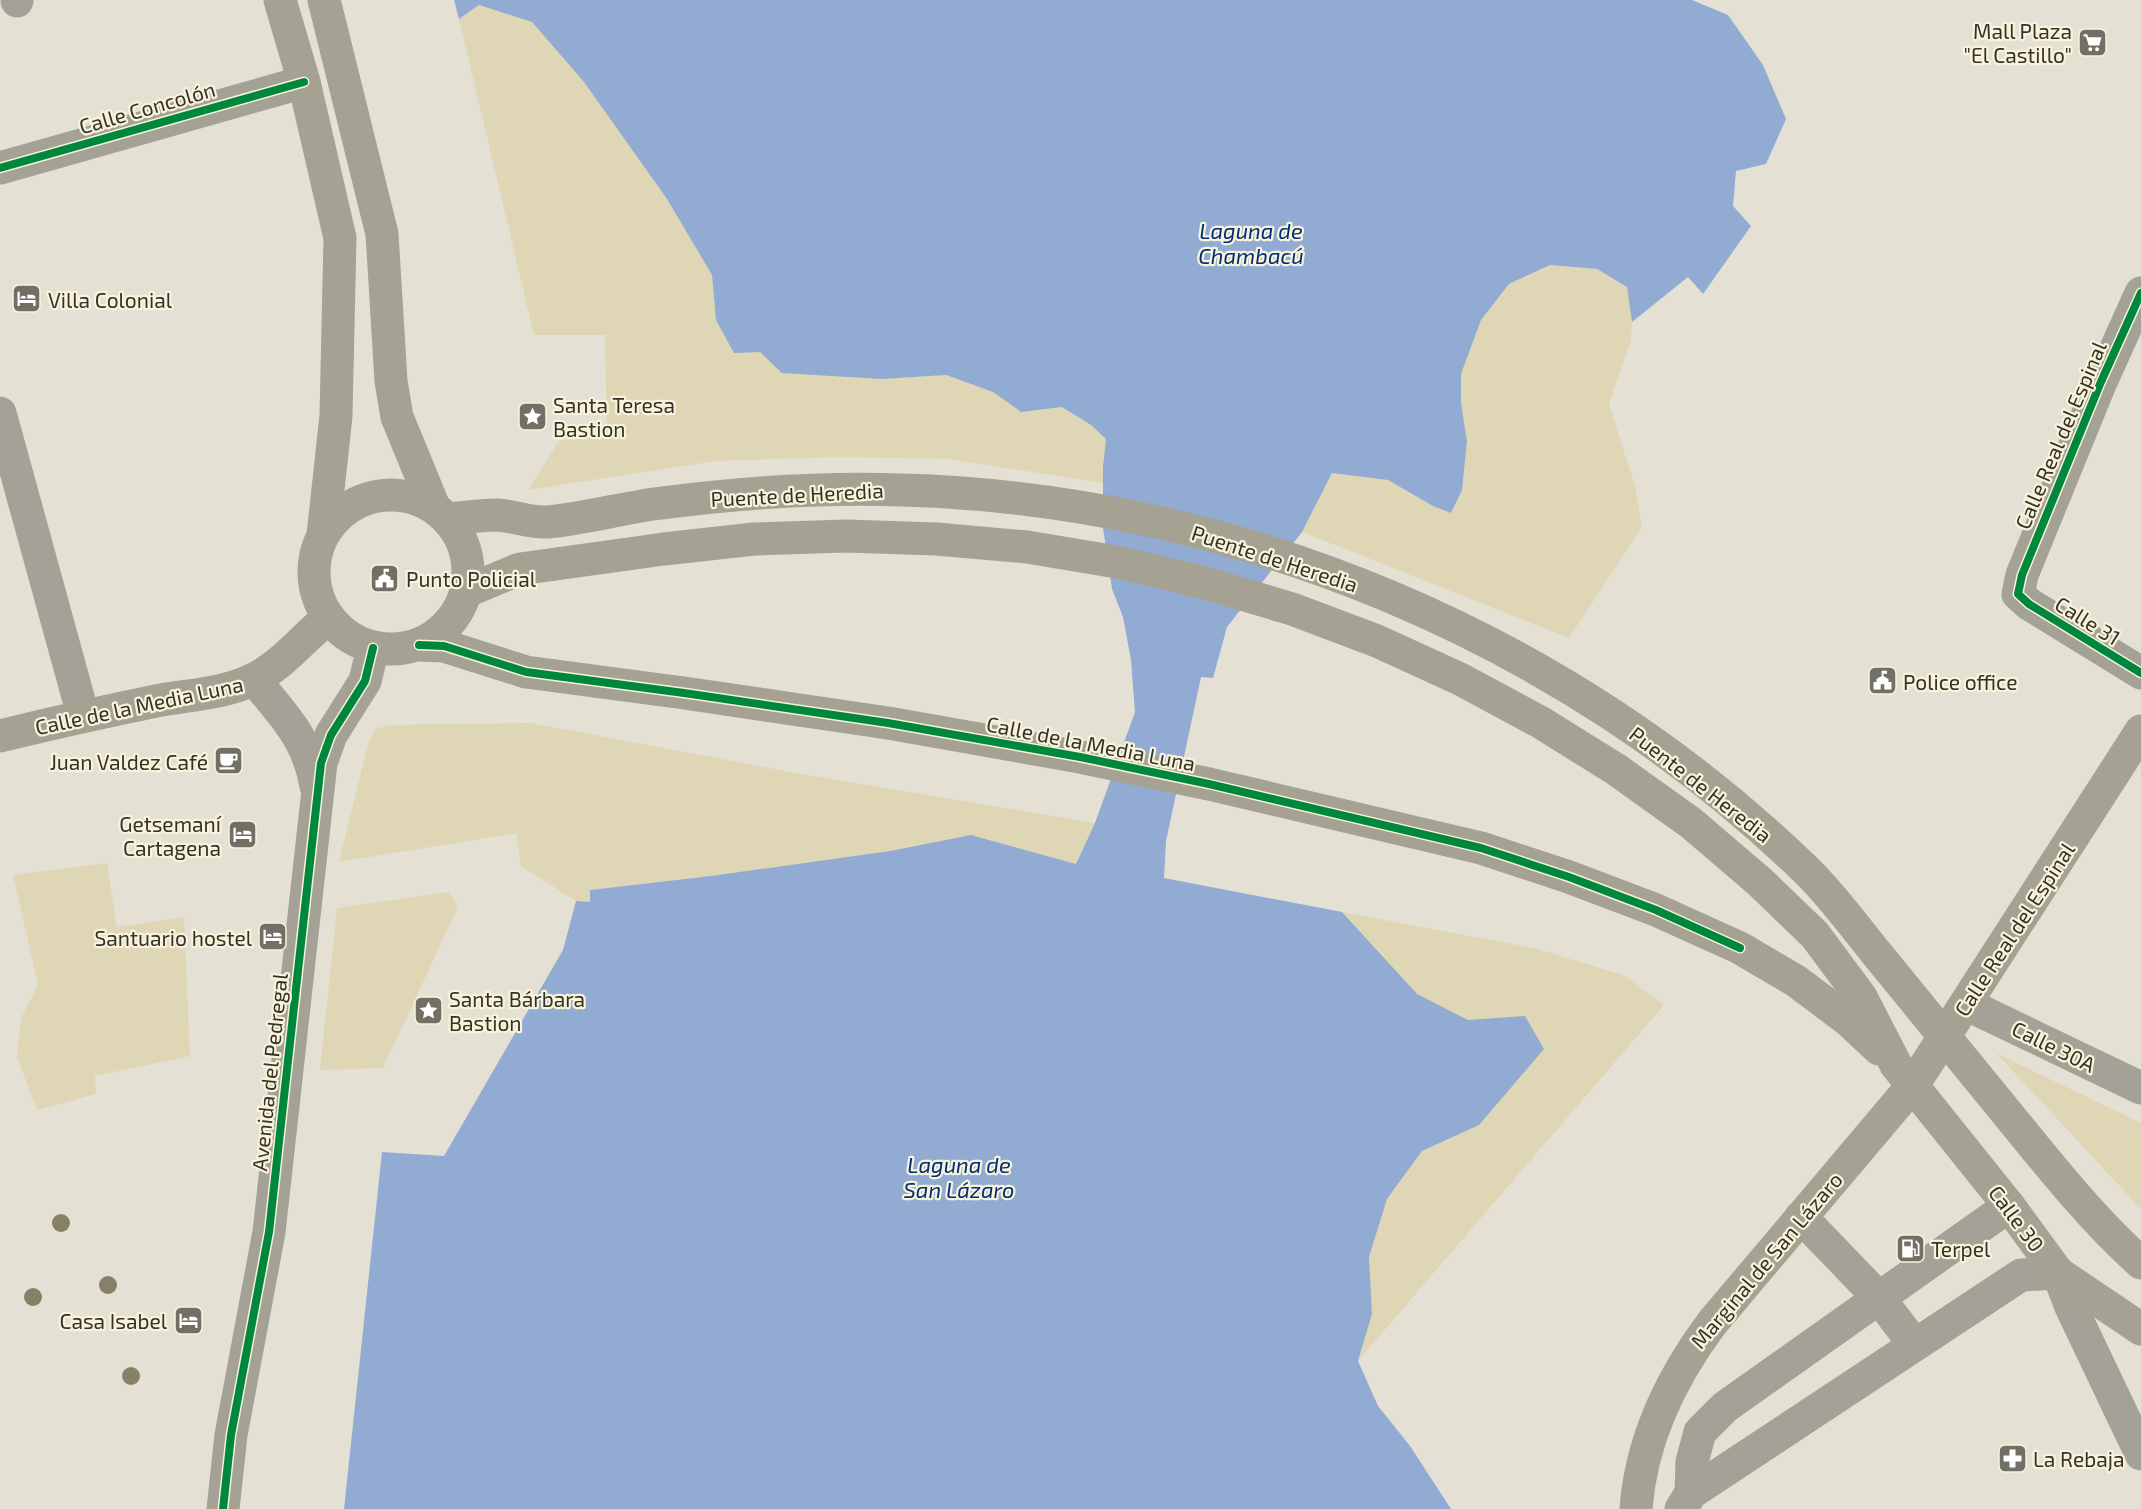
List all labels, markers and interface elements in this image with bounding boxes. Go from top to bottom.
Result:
place label: Mall Plaza "El Castillo" [1964,18,2072,67]
supermarket icon: Mall Plaza "El Castillo" [2077,26,2109,58]
street label: Calle Concolón [76,76,218,138]
water label: Laguna de Chambacú [1198,217,1304,268]
hotel icon: Villa Colonial [11,283,43,315]
place label: Villa Colonial [48,287,173,312]
street label: Calle Real del Espinal [2009,337,2111,533]
place label: Santa Teresa Bastion [553,392,675,441]
place icon: Santa Teresa Bastion [516,400,548,432]
street label: Puente de Heredia [710,477,884,511]
street label: Puente de Heredia [1189,519,1361,597]
public building icon: Punto Policial [369,562,401,594]
place label: Punto Policial [406,566,537,591]
street label: Calle 31 [2051,590,2125,650]
public building icon: Police office [1866,665,1898,697]
place label: Police office [1903,669,2018,694]
street label: Calle de la Media Luna [33,671,245,739]
street label: Calle de la Media Luna [985,711,1197,775]
street label: Puente de Heredia [1625,721,1777,847]
cafe icon: Juan Valdez Café [213,745,245,777]
place label: Juan Valdez Café [50,749,208,774]
place label: Getsemaní Cartagena [119,811,222,860]
hotel icon: Getsemaní Cartagena [226,819,258,851]
street label: Calle Real del Espinal [1949,837,2080,1020]
hotel icon: Santuario hostel [257,921,289,953]
place label: Santuario hostel [94,925,253,950]
street label: Avenida del Pedregal [246,971,292,1172]
place label: Santa Bárbara Bastion [449,986,585,1035]
place icon: Santa Bárbara Bastion [412,994,444,1026]
street label: Calle 30A [2008,1015,2100,1077]
water label: Laguna de San Lázaro [904,1151,1014,1202]
street label: Marginal de San Lázaro [1685,1167,1847,1353]
street label: Calle 30 [1984,1180,2050,1256]
fuel station icon: Terpel [1894,1232,1926,1264]
place label: Terpel [1931,1236,1991,1261]
hotel icon: Casa Isabel [172,1304,204,1336]
place label: Casa Isabel [59,1308,168,1333]
pharmacy icon: La Rebaja [1996,1442,2028,1474]
place label: La Rebaja [2033,1446,2124,1472]

